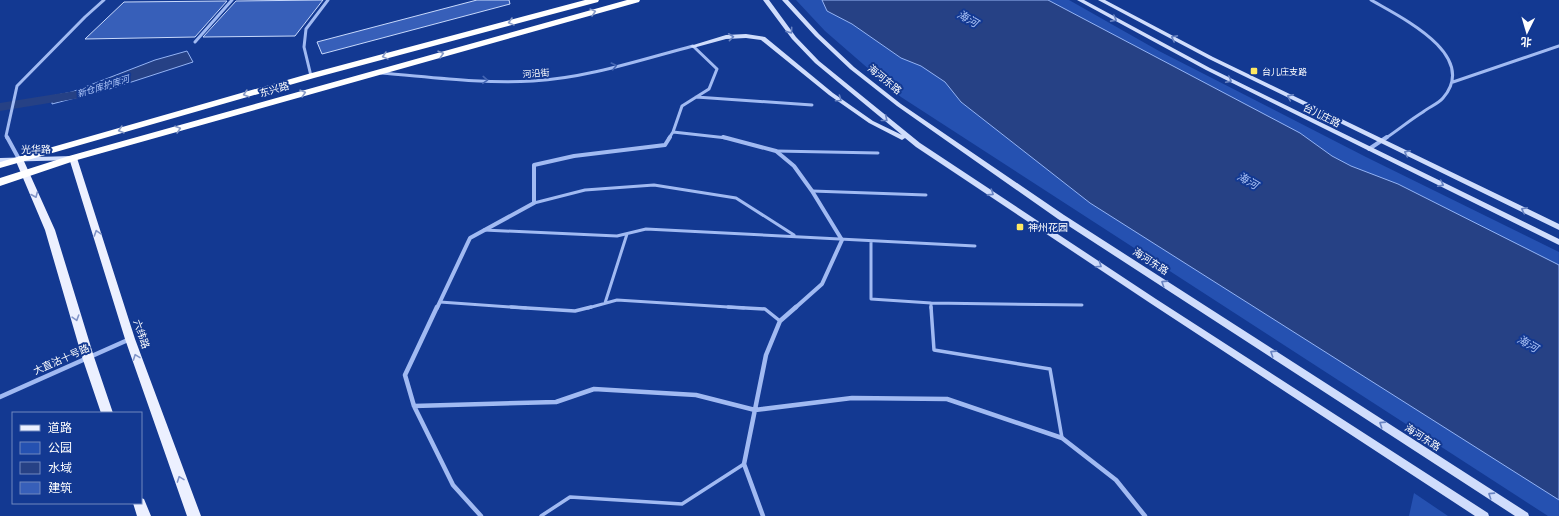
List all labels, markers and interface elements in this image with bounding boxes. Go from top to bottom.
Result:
water label: 海河 [955,7,983,30]
one-way arrow [590,8,597,17]
north arrow [1507,12,1547,52]
one-way arrow [1110,14,1118,22]
one-way arrow [507,17,514,26]
one-way arrow [785,27,793,34]
one-way arrow [728,33,734,42]
one-way arrow [1170,36,1178,43]
text: 北 [1520,36,1532,49]
one-way arrow [438,50,445,59]
one-way arrow [382,51,389,60]
one-way arrow [610,62,617,71]
street label: 海河东路 [866,62,904,96]
marker: 台儿庄支路 [1249,66,1259,76]
place label: 台儿庄支路 [1262,66,1307,77]
street label: 河沿街 [522,67,550,79]
water label: 新仓库护库河 [76,72,132,99]
one-way arrow [1225,75,1232,83]
one-way arrow [482,76,488,85]
street label: 东兴路 [258,79,290,99]
one-way arrow [243,89,250,98]
one-way arrow [299,89,306,98]
one-way arrow [835,94,842,102]
one-way arrow [1286,94,1294,102]
street label: 台儿庄路 [1301,101,1343,129]
one-way arrow [880,115,887,122]
one-way arrow [118,125,125,134]
one-way arrow [174,125,181,134]
street label: 光华路 [21,143,51,155]
one-way arrow [1403,150,1411,158]
water label: 海河 [1235,169,1263,192]
one-way arrow [1437,179,1445,187]
one-way arrow [987,188,994,195]
one-way arrow [30,191,38,198]
one-way arrow [1521,207,1528,215]
place label: 神州花园 [1028,221,1068,233]
marker: 神州花园 [1015,222,1025,232]
one-way arrow [93,230,101,237]
street label: 海河东路 [1131,245,1171,277]
one-way arrow [1095,261,1102,268]
one-way arrow [1161,280,1168,288]
one-way arrow [71,314,80,321]
street label: 六纬路 [131,318,153,350]
water label: 海河 [1515,332,1543,355]
street label: 大直沽十号路 [31,341,91,377]
one-way arrow [1270,351,1277,358]
one-way arrow [133,354,141,361]
legend [12,412,142,504]
text: 道路 [48,420,72,434]
one-way arrow [1379,421,1386,429]
street label: 海河东路 [1403,421,1443,453]
text: 公园 [48,440,72,454]
text: 水域 [48,460,72,474]
one-way arrow [177,476,185,483]
text: 建筑 [48,480,72,494]
one-way arrow [1488,492,1495,500]

